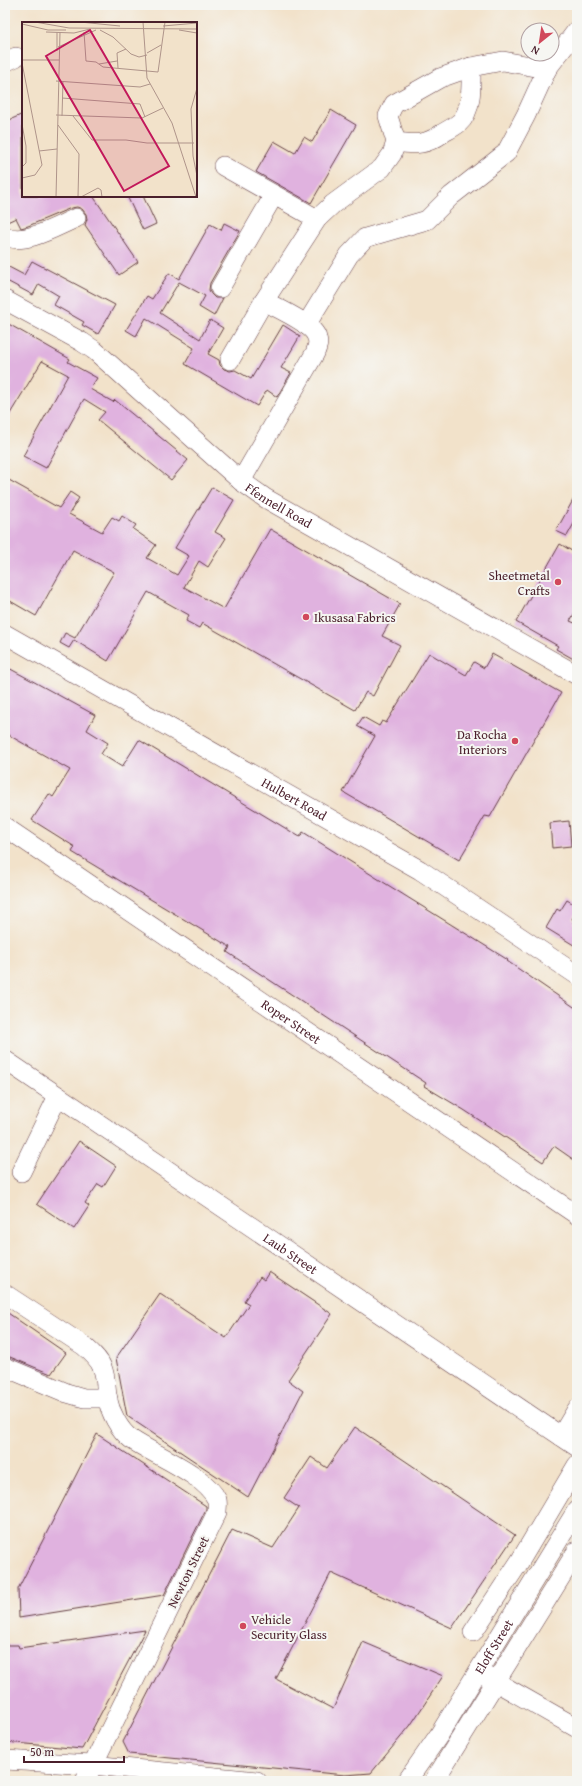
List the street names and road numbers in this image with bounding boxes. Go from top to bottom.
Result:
street label: Ffennell Road [242,478,316,532]
street label: Hulbert Road [258,772,331,825]
street label: Roper Street [258,994,325,1049]
street label: Laub Street [260,1228,322,1279]
street label: Newton Street [162,1532,214,1611]
street label: Eloff Street [469,1615,518,1677]

